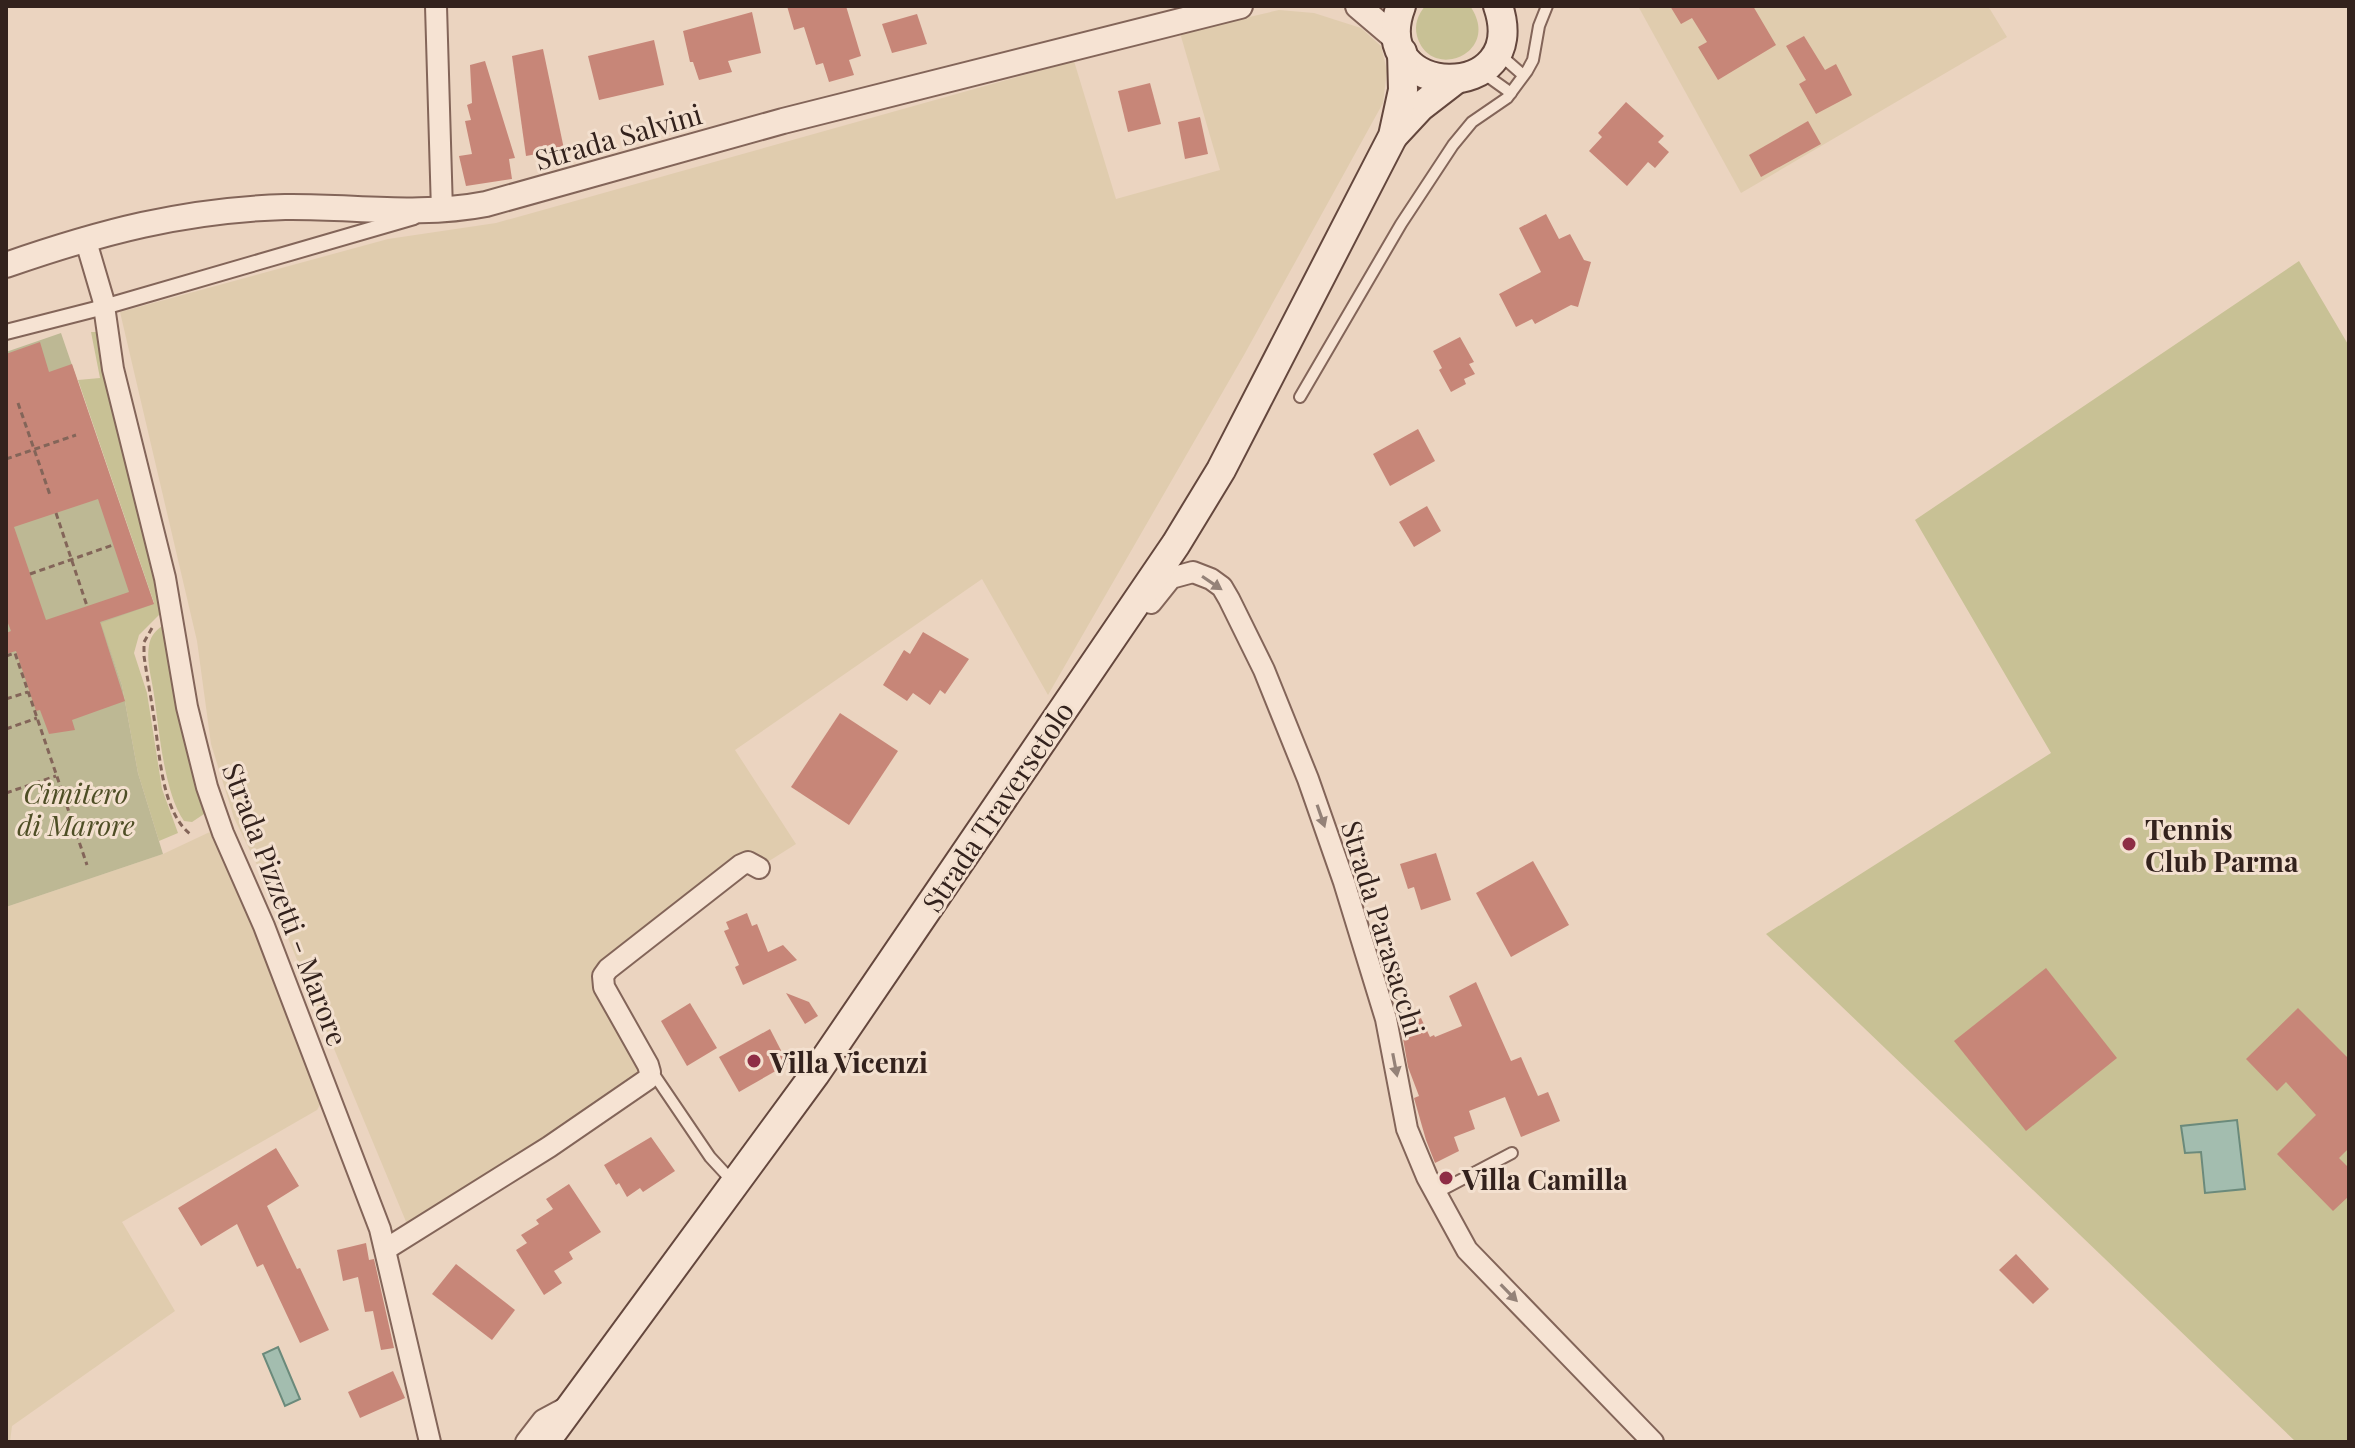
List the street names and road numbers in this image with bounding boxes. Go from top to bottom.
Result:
street label: Strada Salvini [530,94,706,178]
street label: Strada Traversetolo [913,694,1081,918]
street label: Strada Pizzetti - Marore [215,757,357,1051]
street label: Strada Parasacchi [1334,816,1434,1040]

